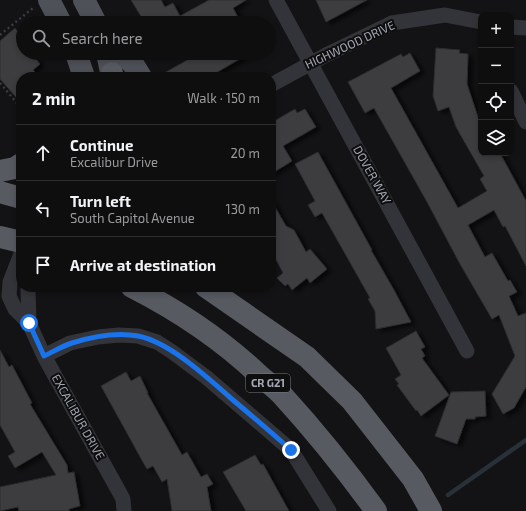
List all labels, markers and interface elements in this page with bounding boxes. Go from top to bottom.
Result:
map controls [478,12,514,156]
button: + [478,12,514,48]
search box [16,16,276,60]
street label: HIGHWOOD DRIVE [303,17,397,71]
icon: search [30,27,52,49]
text: Search here [62,29,143,47]
button: − [478,48,514,84]
button: locate [478,84,514,120]
text: 2 min [32,88,75,108]
text: Walk · 150 m [187,90,260,106]
button: layers [478,120,514,156]
text: Continue [70,136,133,154]
icon: ahead [32,142,54,164]
street label: DOVER WAY [351,143,395,206]
text: 20 m [231,145,260,161]
text: Excalibur Drive [70,154,158,170]
text: Turn left [70,192,131,210]
icon: left [32,198,54,220]
text: 130 m [225,201,260,217]
text: South Capitol Avenue [70,210,195,226]
icon: arrive [32,254,54,276]
text: Arrive at destination [70,256,216,274]
route start [20,314,38,332]
street label: EXCALIBUR DRIVE [50,371,108,462]
road number: CR G21 [246,374,290,392]
route end [282,441,300,459]

